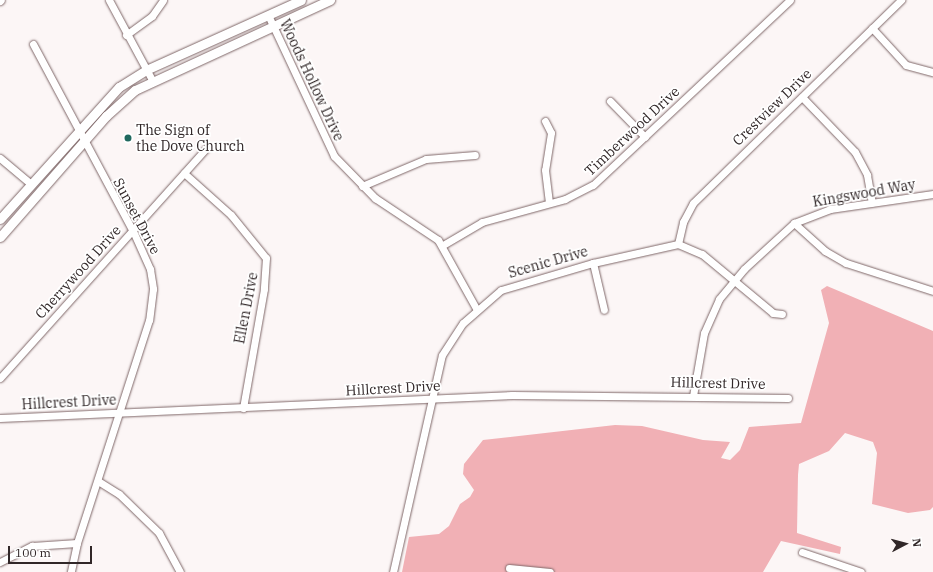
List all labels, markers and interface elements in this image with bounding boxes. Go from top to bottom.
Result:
street label: Woods Hollow Drive [276,17,348,143]
street label: Crestview Drive [729,65,815,149]
street label: Timberwood Drive [581,83,683,179]
place label: The Sign of the Dove Church [136,122,245,154]
marker: The Sign of the Dove Church [123,133,133,143]
street label: Sunset Drive [110,175,164,257]
street label: Kingswood Way [811,176,917,210]
street label: Cherrywood Drive [32,222,124,322]
street label: Scenic Drive [506,243,590,281]
street label: Ellen Drive [231,271,261,345]
street label: Hillcrest Drive [670,374,766,392]
street label: Hillcrest Drive [345,377,441,399]
street label: Hillcrest Drive [21,391,117,413]
north arrow [885,524,925,564]
scale bar [10,538,94,564]
text: N [910,538,924,548]
text: 100 m [15,545,51,560]

